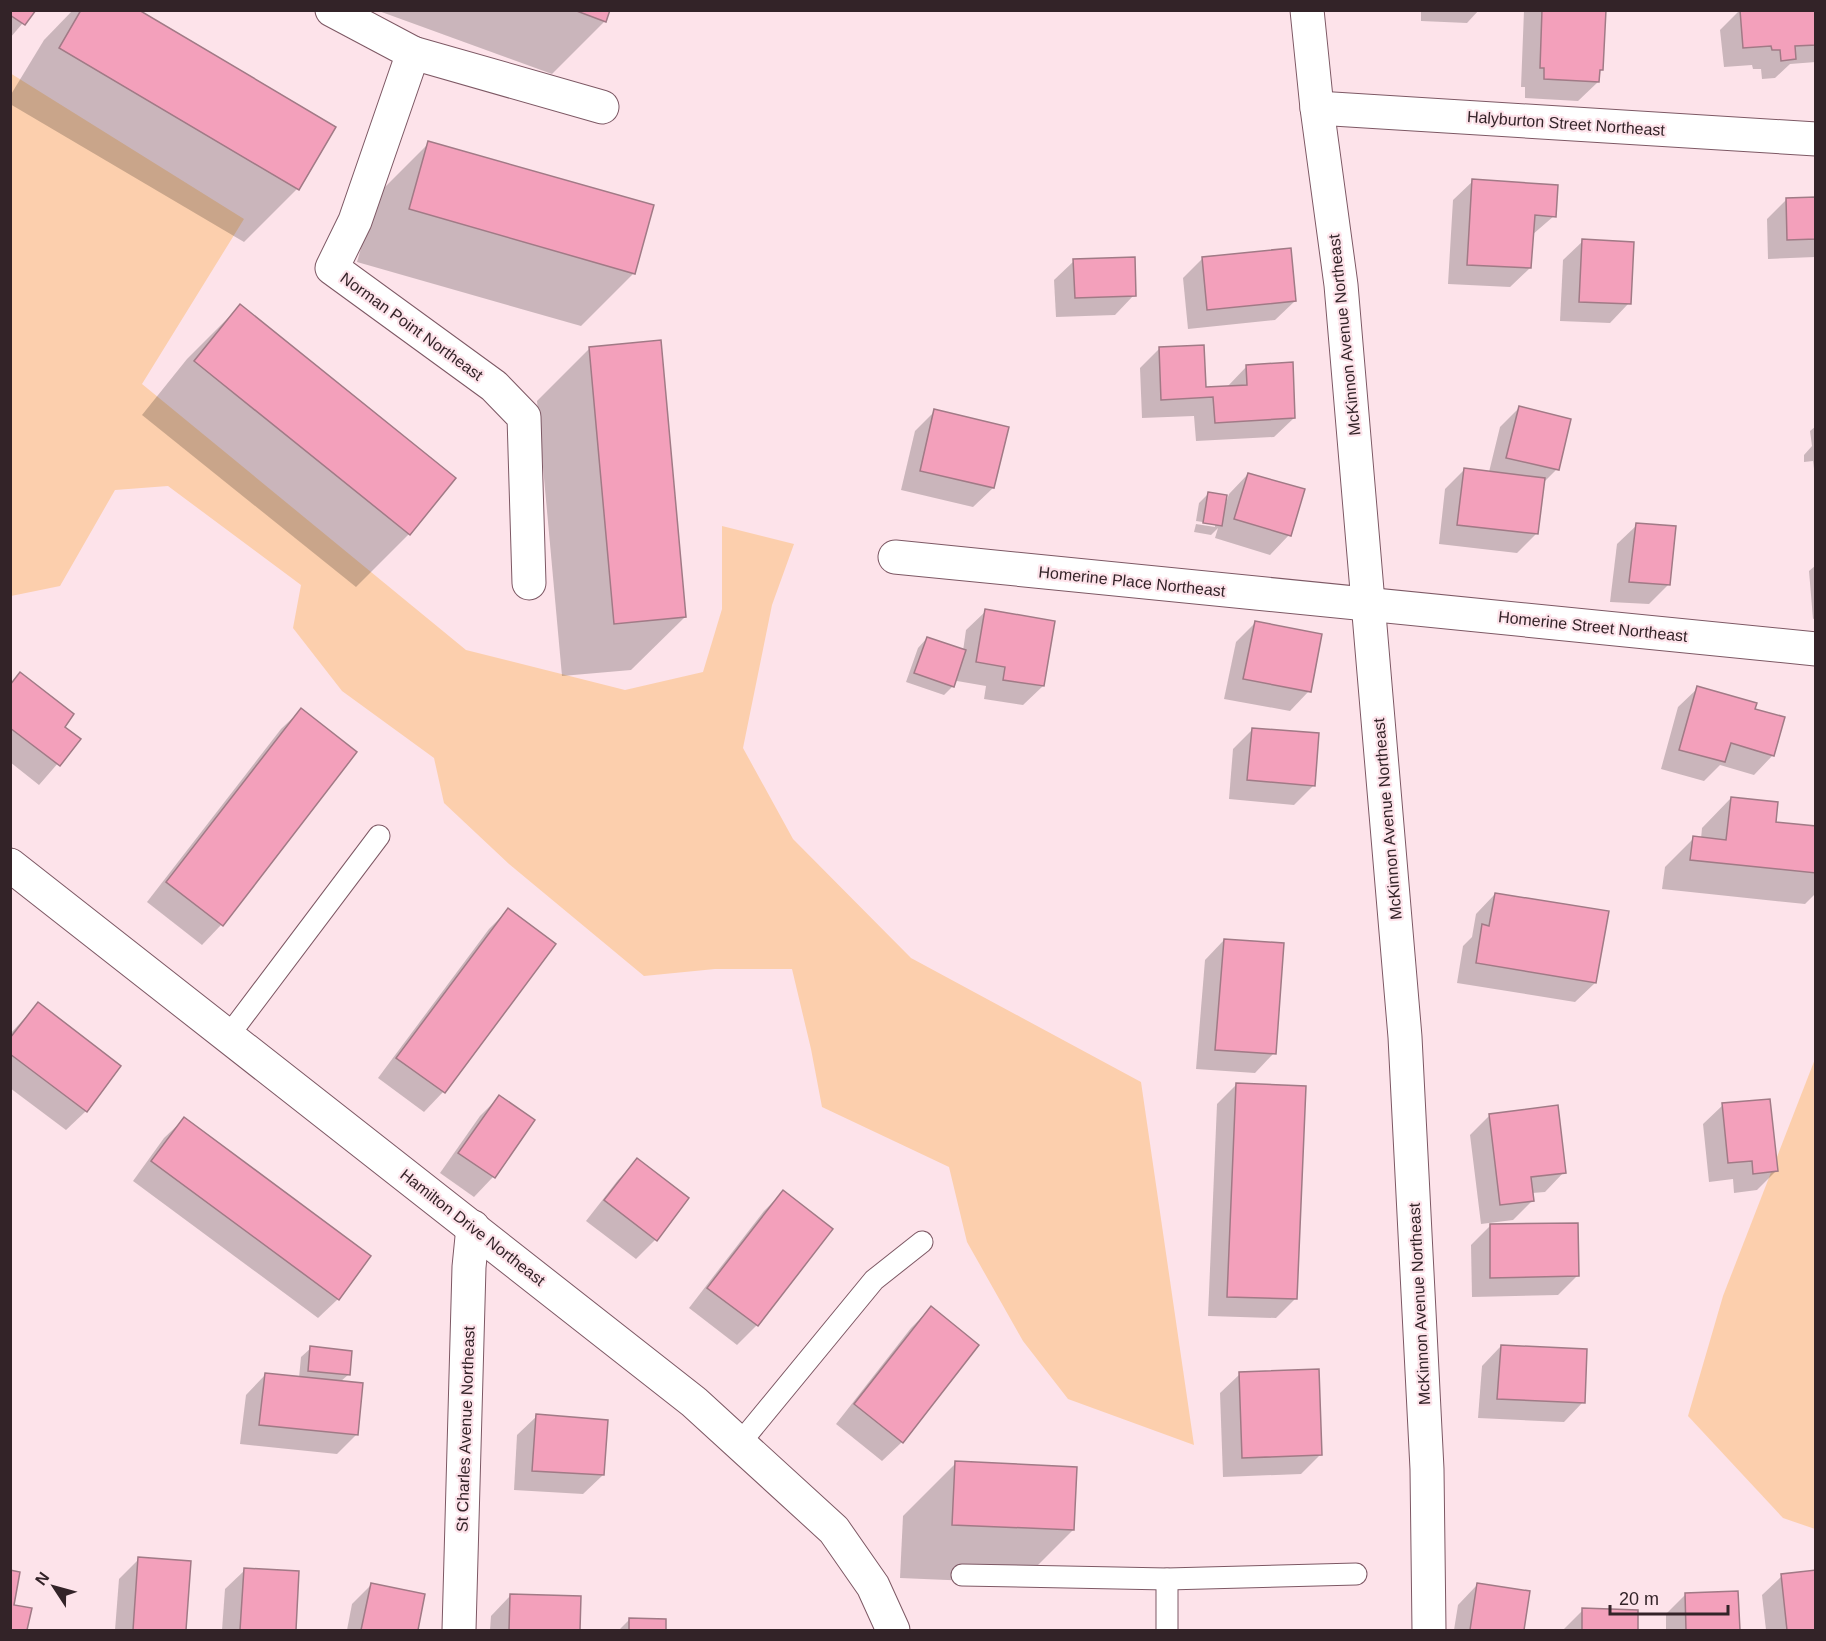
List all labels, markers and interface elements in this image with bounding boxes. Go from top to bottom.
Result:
street label: Halyburton Street Northeast [1466,108,1666,139]
street label: McKinnon Avenue Northeast [1325,233,1364,437]
street label: Norman Point Northeast [337,269,487,384]
street label: Homerine Place Northeast [1038,563,1227,600]
street label: Homerine Street Northeast [1497,608,1689,645]
street label: McKinnon Avenue Northeast [1370,717,1405,921]
street label: Hamilton Drive Northeast [397,1166,549,1289]
street label: McKinnon Avenue Northeast [1406,1202,1433,1406]
street label: St Charles Avenue Northeast [453,1325,478,1532]
north arrow [24,1557,84,1617]
text: N [32,1569,53,1588]
scale bar [1610,1578,1728,1616]
text: 20 m [1619,1589,1659,1609]

